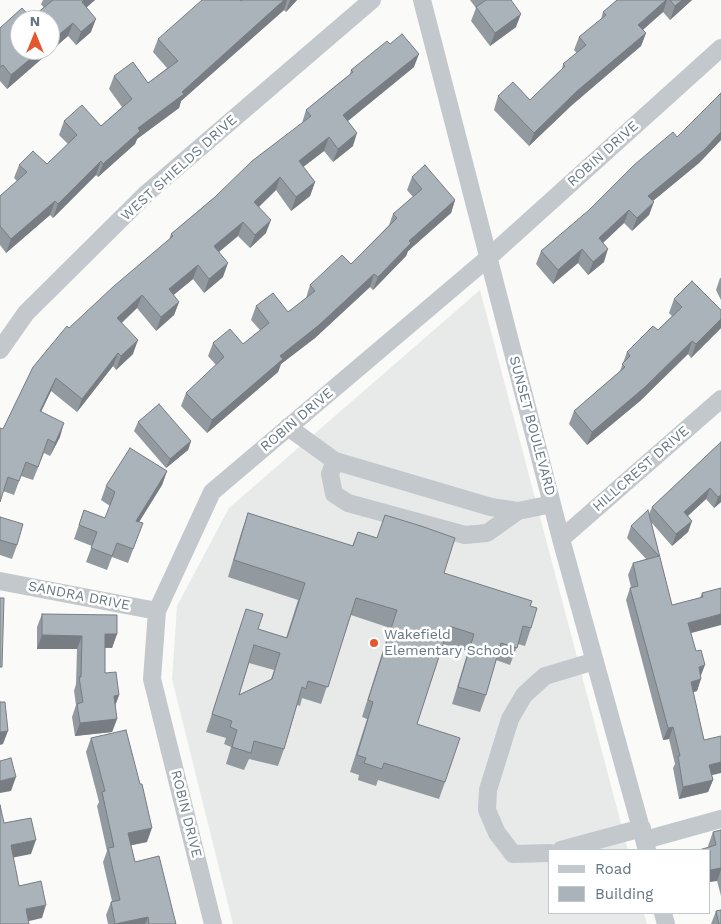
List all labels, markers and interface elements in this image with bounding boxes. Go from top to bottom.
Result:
north arrow [10,10,60,60]
text: N [30,13,40,29]
street label: WEST SHIELDS DRIVE [118,111,240,225]
street label: ROBIN DRIVE [564,118,642,190]
street label: SUNSET BOULEVARD [505,354,559,498]
street label: ROBIN DRIVE [257,385,337,455]
street label: HILLCREST DRIVE [589,423,693,515]
street label: SANDRA DRIVE [27,578,131,614]
place label: Wakefield Elementary School [384,627,513,660]
marker: Wakefield Elementary School [368,637,380,649]
street label: ROBIN DRIVE [167,769,205,859]
legend [548,849,711,914]
text: Road [595,860,632,878]
text: Building [595,885,653,903]

